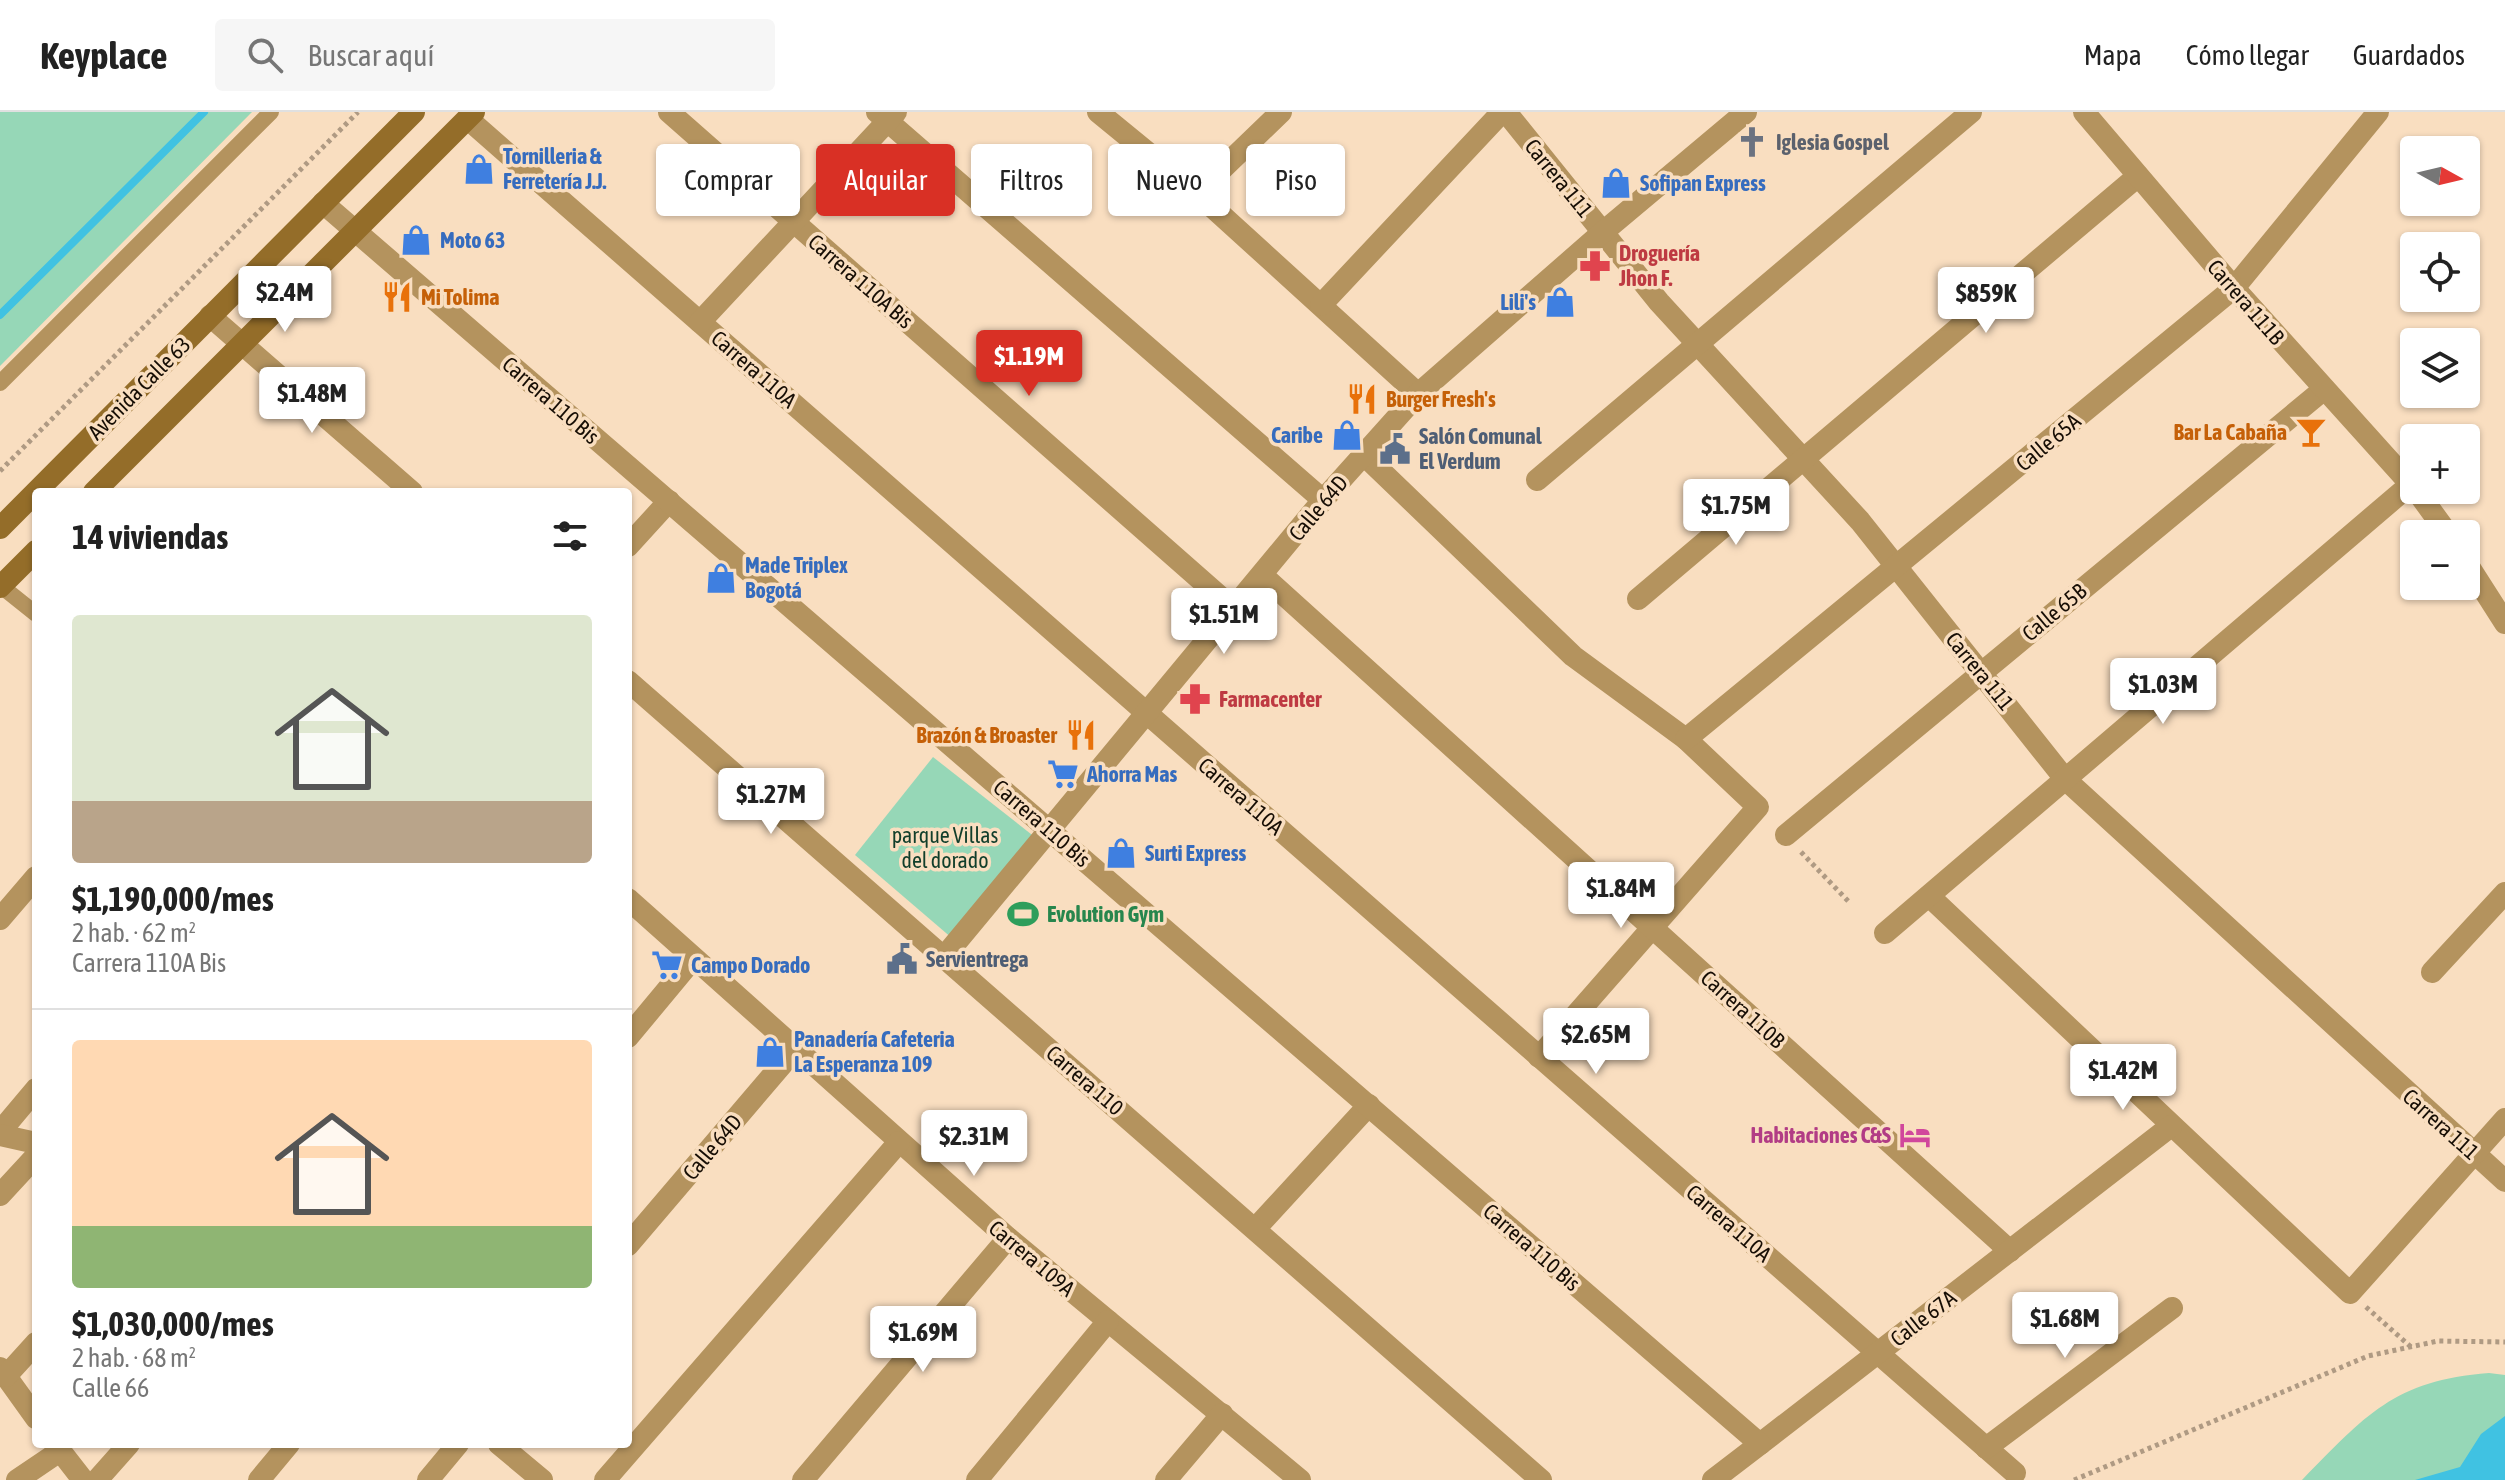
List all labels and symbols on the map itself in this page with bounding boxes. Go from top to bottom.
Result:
church icon: Iglesia Gospel [1735,125,1769,159]
place label: Iglesia Gospel [1776,129,1890,155]
street label: Carrera 111 [1520,134,1598,222]
north arrow [2400,136,2480,216]
place label: Tornilleria & Ferretería J.J. [503,143,606,194]
shop icon: Tornilleria & Ferretería J.J. [462,152,496,186]
shop icon: Sofipan Express [1599,166,1633,200]
place label: Sofipan Express [1640,170,1766,196]
shop icon: Moto 63 [399,223,433,257]
place label: Moto 63 [440,227,505,253]
street label: Carrera 110A Bis [803,228,919,334]
place label: Droguería Jhon F. [1618,240,1700,291]
pharmacy icon: Droguería Jhon F. [1578,249,1612,283]
street label: Carrera 111B [2202,254,2290,350]
pin: $2.4M [229,266,341,334]
pin: $859K [1930,267,2042,335]
restaurant icon: Mi Tolima [380,280,414,314]
place label: Mi Tolima [421,284,499,310]
shop icon: Lili's [1543,285,1577,319]
place label: Lili's [1500,289,1536,315]
street label: Carrera 110A [706,325,802,413]
pin: $1.19M [964,330,1094,398]
street label: Avenida Calle 63 [82,331,196,445]
street label: Carrera 110 Bis [497,351,605,449]
pin: $1.48M [247,367,377,435]
restaurant icon: Burger Fresh's [1345,382,1379,416]
place label: Burger Fresh's [1386,386,1496,412]
street label: Calle 65A [2011,407,2086,476]
bar icon: Bar La Cabaña [2294,415,2328,449]
shop icon: Caribe [1330,418,1364,452]
place label: Bar La Cabaña [2173,419,2287,445]
place label: Caribe [1271,422,1323,448]
place label: Salón Comunal El Verdum [1419,423,1543,474]
public building icon: Salón Comunal El Verdum [1378,432,1412,466]
street label: Calle 64D [1283,470,1353,546]
pin: $1.75M [1671,479,1801,547]
place label: Made Triplex Bogotá [745,552,848,603]
shop icon: Made Triplex Bogotá [704,561,738,595]
street label: Calle 65B [2017,577,2092,646]
pin: $1.51M [1159,588,1289,656]
street label: Carrera 111 [1941,627,2019,715]
pin: $1.03M [2098,658,2228,726]
pharmacy icon: Farmacenter [1178,682,1212,716]
place label: Farmacenter [1219,686,1322,712]
restaurant icon: Brazón & Broaster [1064,718,1098,752]
place label: Brazón & Broaster [916,722,1057,748]
street label: Carrera 110A [1193,752,1289,840]
supermarket icon: Ahorra Mas [1046,757,1080,791]
place label: Ahorra Mas [1086,761,1178,787]
pin: $1.27M [706,768,836,836]
street label: Carrera 110 Bis [988,774,1096,872]
park label: parque Villas del dorado [892,822,999,873]
shop icon: Surti Express [1104,836,1138,870]
place label: Surti Express [1145,840,1246,866]
pin: $1.84M [1556,862,1686,930]
sports icon: Evolution Gym [1006,897,1040,931]
place label: Evolution Gym [1047,901,1164,927]
public building icon: Servientrega [885,942,919,976]
place label: Servientrega [926,946,1029,972]
supermarket icon: Campo Dorado [650,948,684,982]
place label: Campo Dorado [691,952,810,978]
street label: Carrera 110B [1696,965,1791,1054]
pin: $2.65M [1531,1008,1661,1076]
place label: Panadería Cafeteria La Esperanza 109 [794,1026,955,1077]
shop icon: Panadería Cafeteria La Esperanza 109 [753,1035,787,1069]
street label: Carrera 110 [1041,1040,1129,1120]
pin: $1.42M [2058,1044,2188,1112]
street label: Carrera 111 [2398,1083,2484,1165]
street label: Calle 64D [677,1109,747,1185]
pin: $2.31M [909,1110,1039,1178]
hotel icon: Habitaciones C&S [1898,1118,1932,1152]
place label: Habitaciones C&S [1750,1122,1891,1148]
street label: Carrera 110A [1681,1179,1777,1267]
street label: Carrera 110 Bis [1478,1198,1586,1296]
street label: Carrera 109A [984,1215,1080,1302]
street label: Calle 67A [1885,1284,1961,1352]
pin: $1.68M [2000,1292,2130,1360]
pin: $1.69M [858,1306,988,1374]

